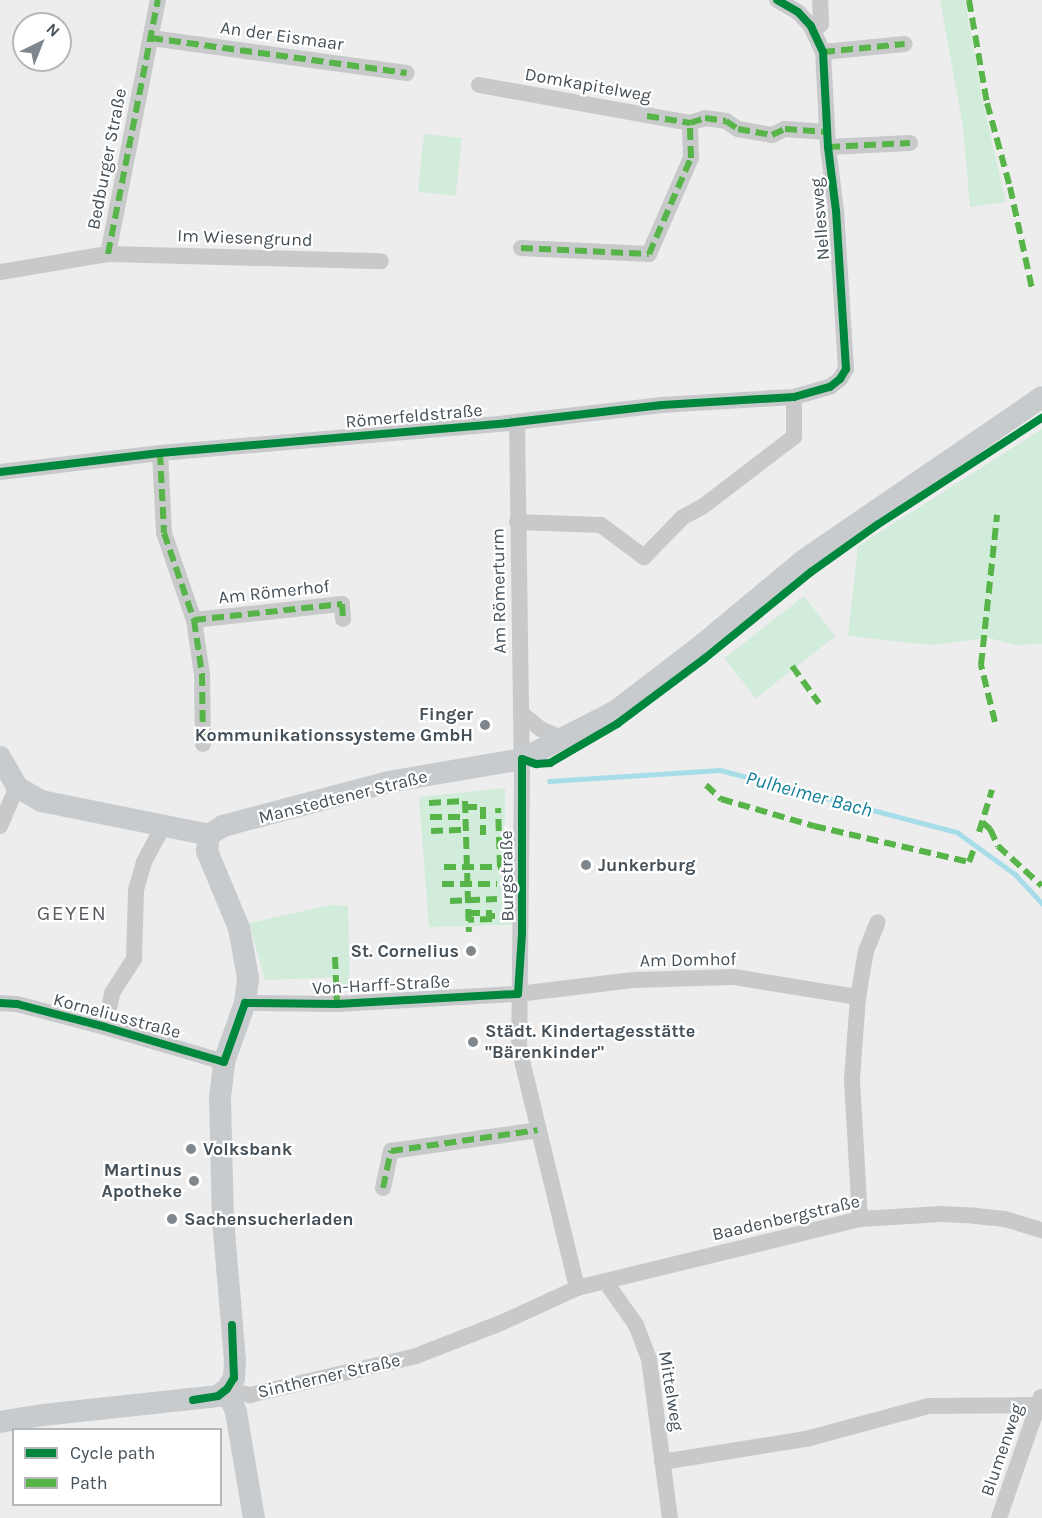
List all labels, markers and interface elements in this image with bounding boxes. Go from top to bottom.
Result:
north arrow [12,12,72,72]
street label: An der Eismaar [219,17,345,55]
text: N [43,19,64,41]
street label: Domkapitelweg [523,63,653,107]
street label: Bedburger Straße [83,87,131,231]
street label: Nellesweg [806,177,834,261]
street label: Im Wiesengrund [177,225,313,251]
street label: Römerfeldstraße [345,399,483,433]
street label: Am Römerturm [487,528,511,654]
street label: Am Römerhof [217,575,331,609]
place label: Finger Kommunikationssysteme GmbH [195,704,473,746]
marker: Finger Kommunikationssysteme GmbH [478,718,492,732]
street label: Manstedtener Straße [256,766,430,828]
water label: Pulheimer Bach [743,766,875,822]
street label: Burgstraße [495,830,519,922]
place label: Junkerburg [598,854,695,876]
marker: Junkerburg [579,858,593,872]
district label: GEYEN [37,900,107,926]
place label: St. Cornelius [350,940,459,962]
marker: St. Cornelius [464,944,478,958]
street label: Am Domhof [639,948,737,972]
street label: Von-Harff-Straße [312,971,450,999]
street label: Korneliusstraße [51,989,183,1043]
place label: Städt. Kindertagesstätte "Bärenkinder" [485,1021,695,1064]
marker: Städt. Kindertagesstätte "Bärenkinder" [466,1035,480,1049]
place label: Volksbank [203,1138,292,1160]
marker: Volksbank [184,1142,198,1156]
place label: Martinus Apotheke [102,1160,182,1202]
marker: Martinus Apotheke [187,1174,201,1188]
street label: Baadenbergstraße [710,1190,862,1246]
place label: Sachensucherladen [184,1208,353,1230]
marker: Sachensucherladen [165,1212,179,1226]
street label: Sintherner Straße [256,1349,402,1403]
street label: Mittelweg [654,1349,688,1433]
street label: Blumenweg [976,1401,1028,1499]
legend [12,1428,222,1506]
text: Cycle path [70,1442,155,1464]
text: Path [70,1472,108,1494]

